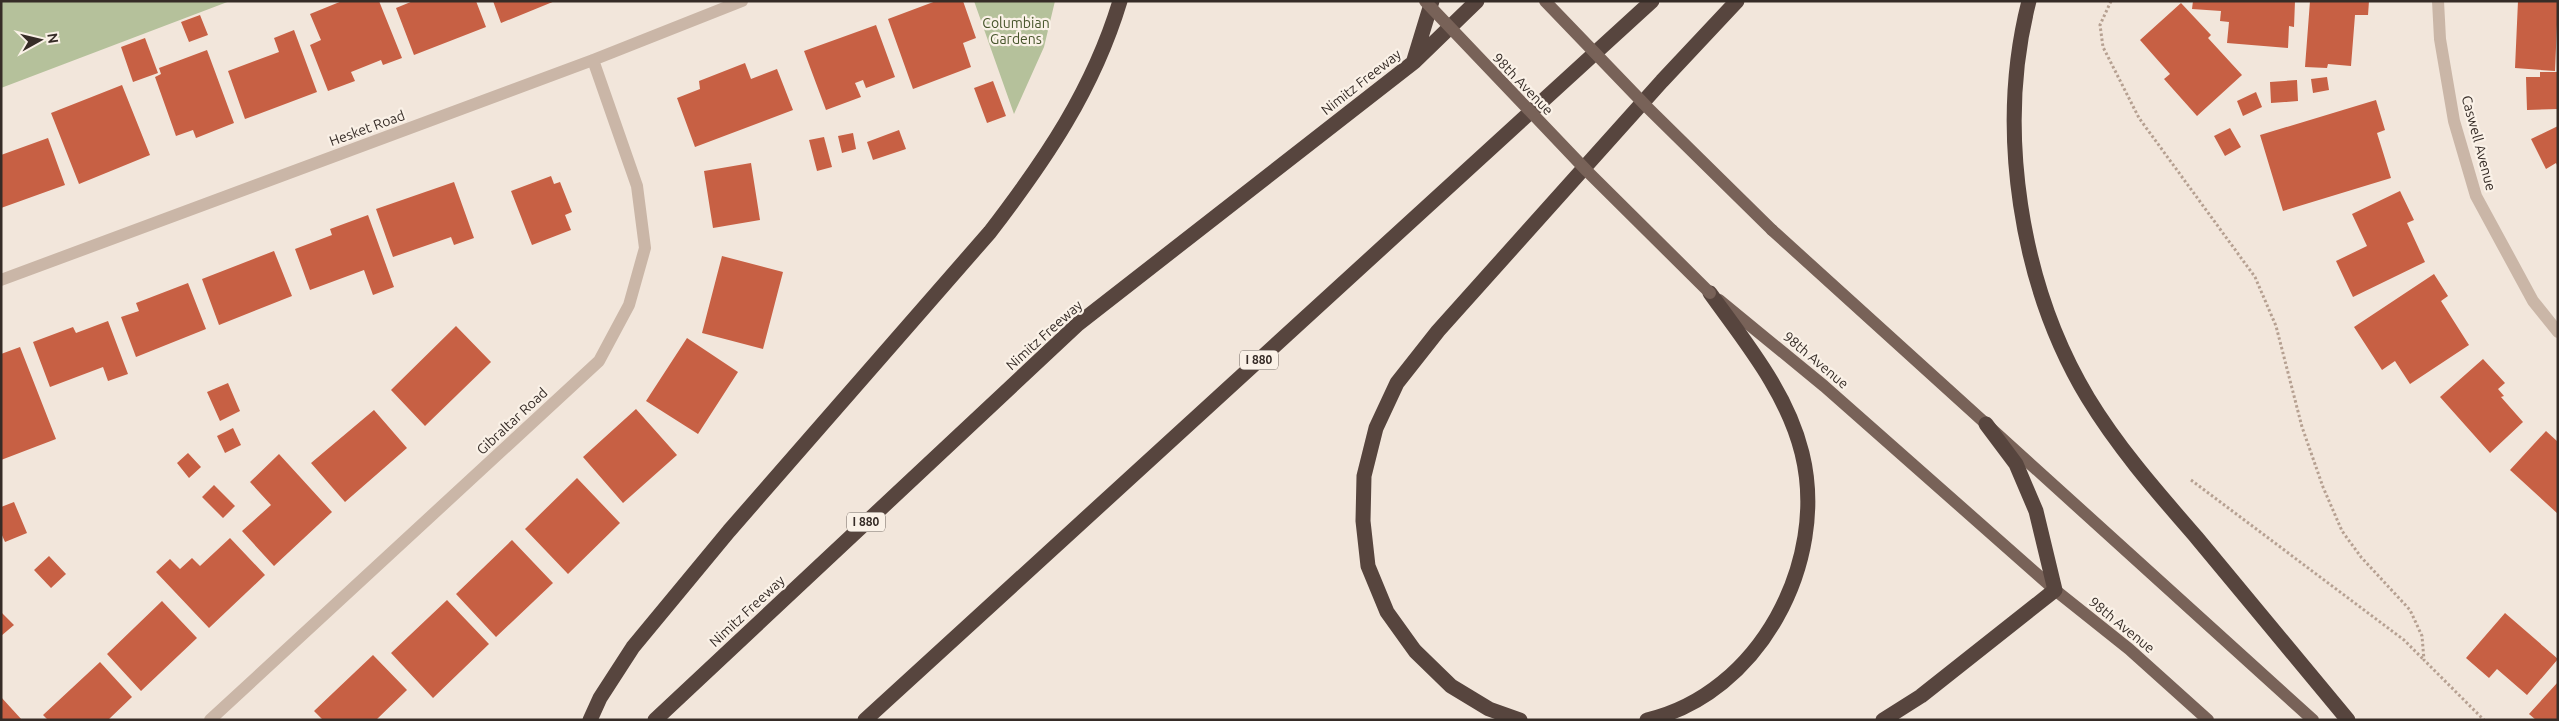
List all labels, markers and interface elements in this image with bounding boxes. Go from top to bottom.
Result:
north arrow [15,15,65,65]
park label: Columbian Gardens [982,15,1050,47]
text: N [44,32,62,44]
street label: Nimitz Freeway [1318,46,1404,118]
street label: 98th Avenue [1490,50,1556,118]
street label: Caswell Avenue [2459,94,2499,192]
street label: Hesket Road [327,107,407,149]
street label: Nimitz Freeway [1003,297,1085,373]
street label: 98th Avenue [1780,328,1852,392]
road number: I 880 [1240,350,1278,370]
street label: Gibraltar Road [473,384,551,458]
road number: I 880 [847,512,885,532]
street label: Nimitz Freeway [706,572,788,650]
street label: 98th Avenue [2086,594,2158,656]

